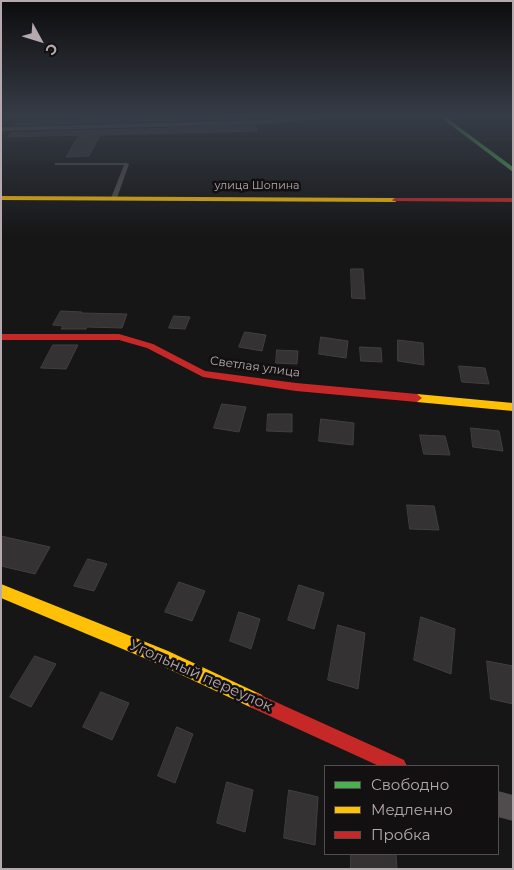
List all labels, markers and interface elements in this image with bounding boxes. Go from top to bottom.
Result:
north arrow [15,15,65,65]
text: С [41,40,62,59]
street label: улица Шопина [214,179,300,193]
street label: Светлая улица [209,354,301,380]
street label: Угольный переулок [127,636,275,716]
legend [324,765,499,855]
text: Свободно [371,775,449,794]
text: Медленно [371,800,453,819]
text: Пробка [371,825,430,844]

